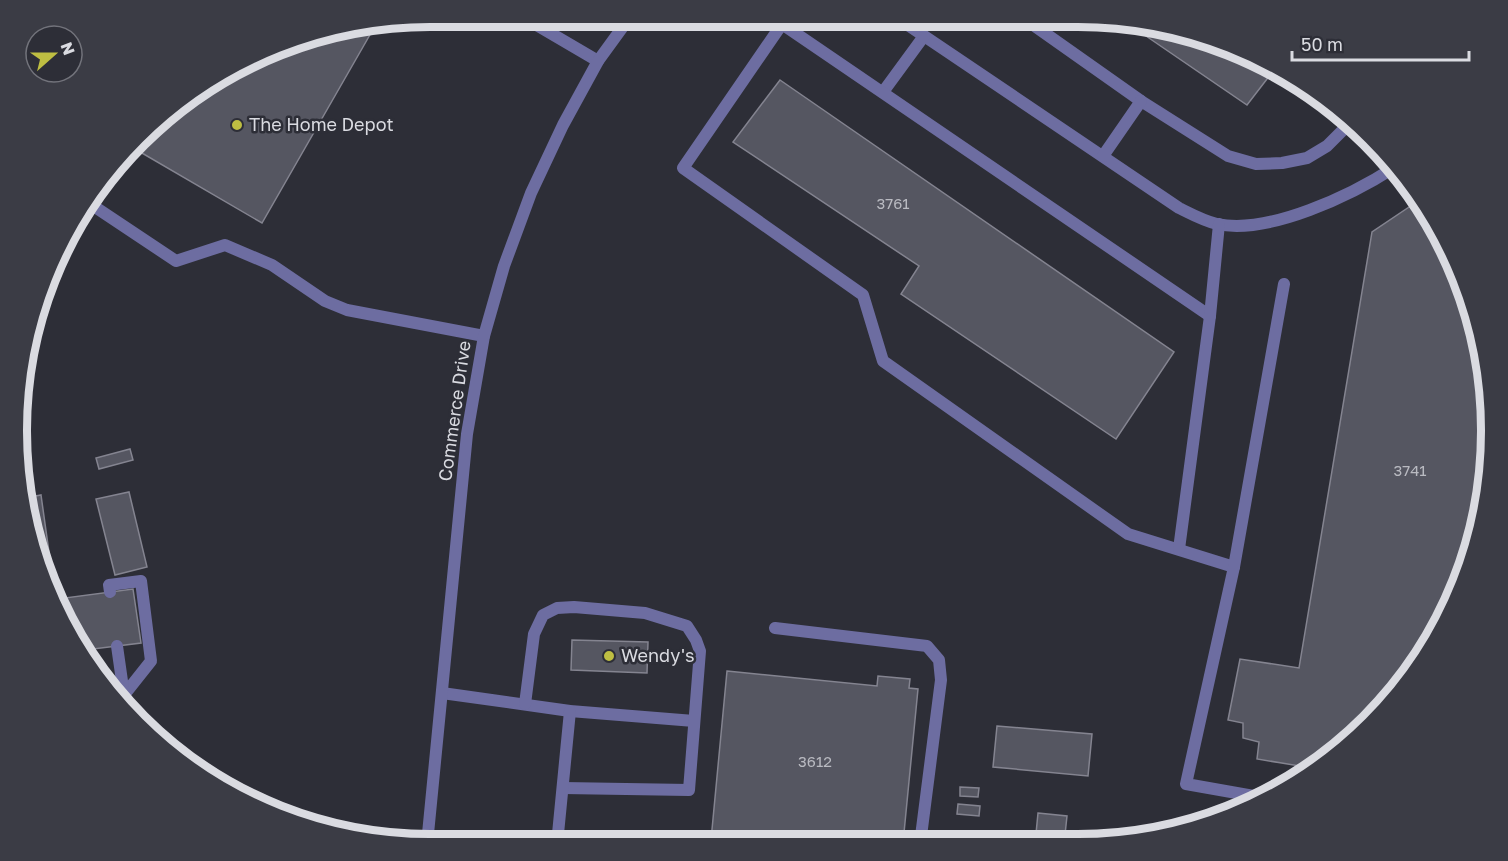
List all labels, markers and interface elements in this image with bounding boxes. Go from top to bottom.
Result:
north arrow [24,24,84,84]
scale bar [1292,24,1469,62]
text: 50 m [1301,33,1343,55]
text: N [56,39,80,58]
place label: The Home Depot [249,113,394,135]
marker: The Home Depot [230,118,244,132]
house number: 3761 [876,194,910,212]
street label: Commerce Drive [433,339,475,482]
house number: 3741 [1393,461,1427,479]
place label: Wendy's [621,644,694,666]
marker: Wendy's [602,649,616,663]
house number: 3612 [798,752,832,770]

